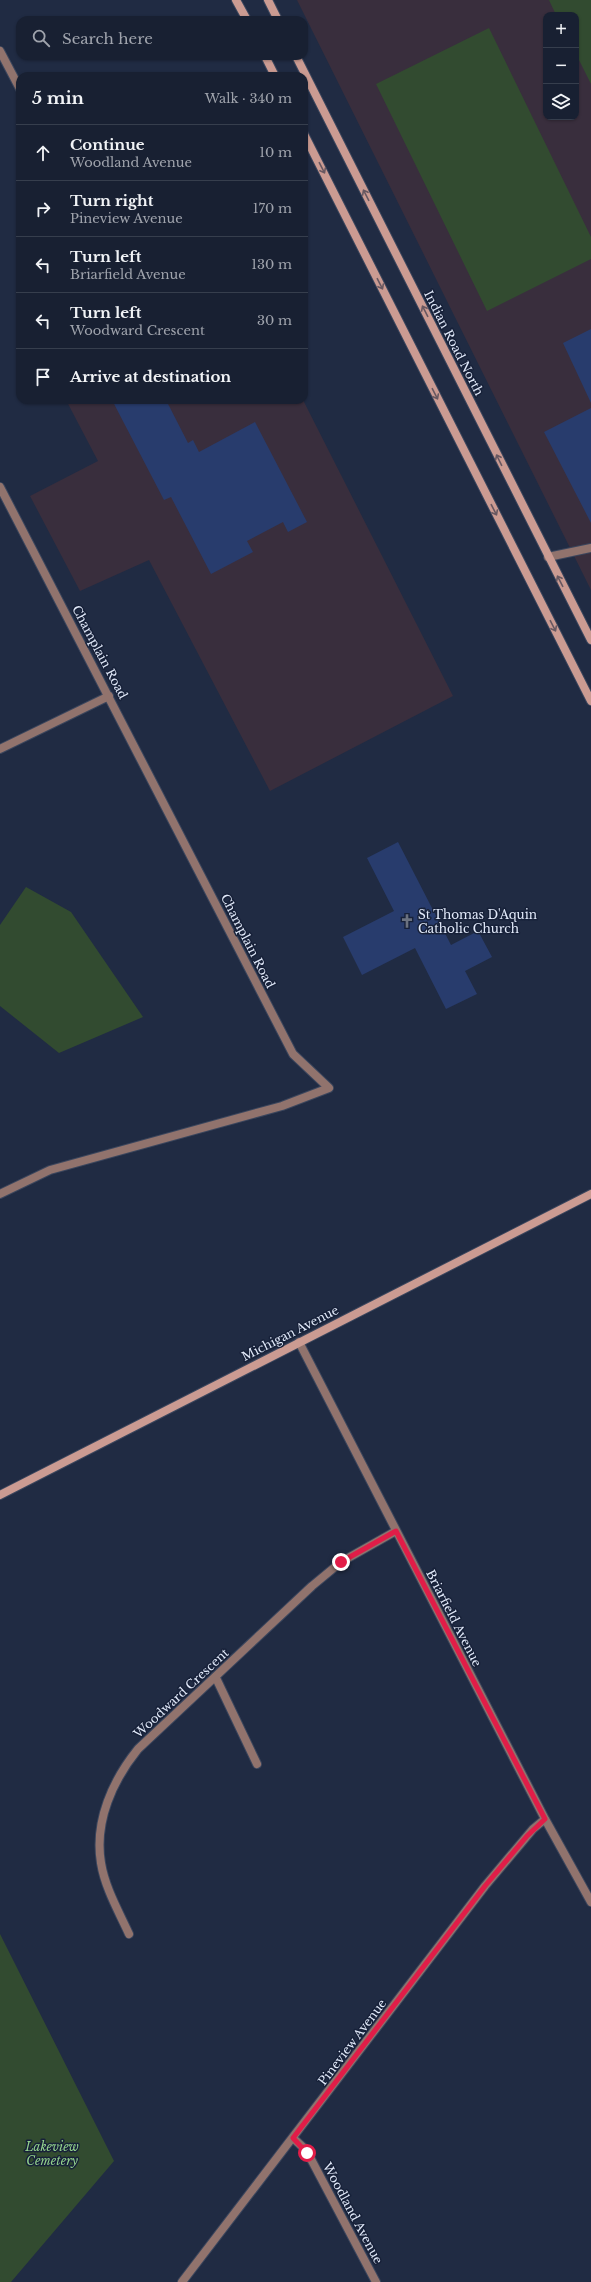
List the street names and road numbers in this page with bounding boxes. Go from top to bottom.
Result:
street label: Indian Road North [421,288,487,398]
street label: Champlain Road [69,603,131,701]
street label: Champlain Road [218,891,278,991]
street label: Michigan Avenue [239,1302,341,1364]
street label: Briarfield Avenue [423,1567,485,1669]
street label: Woodward Crescent [130,1645,232,1742]
street label: Pineview Avenue [315,1996,389,2088]
street label: Woodland Avenue [319,2159,386,2266]

